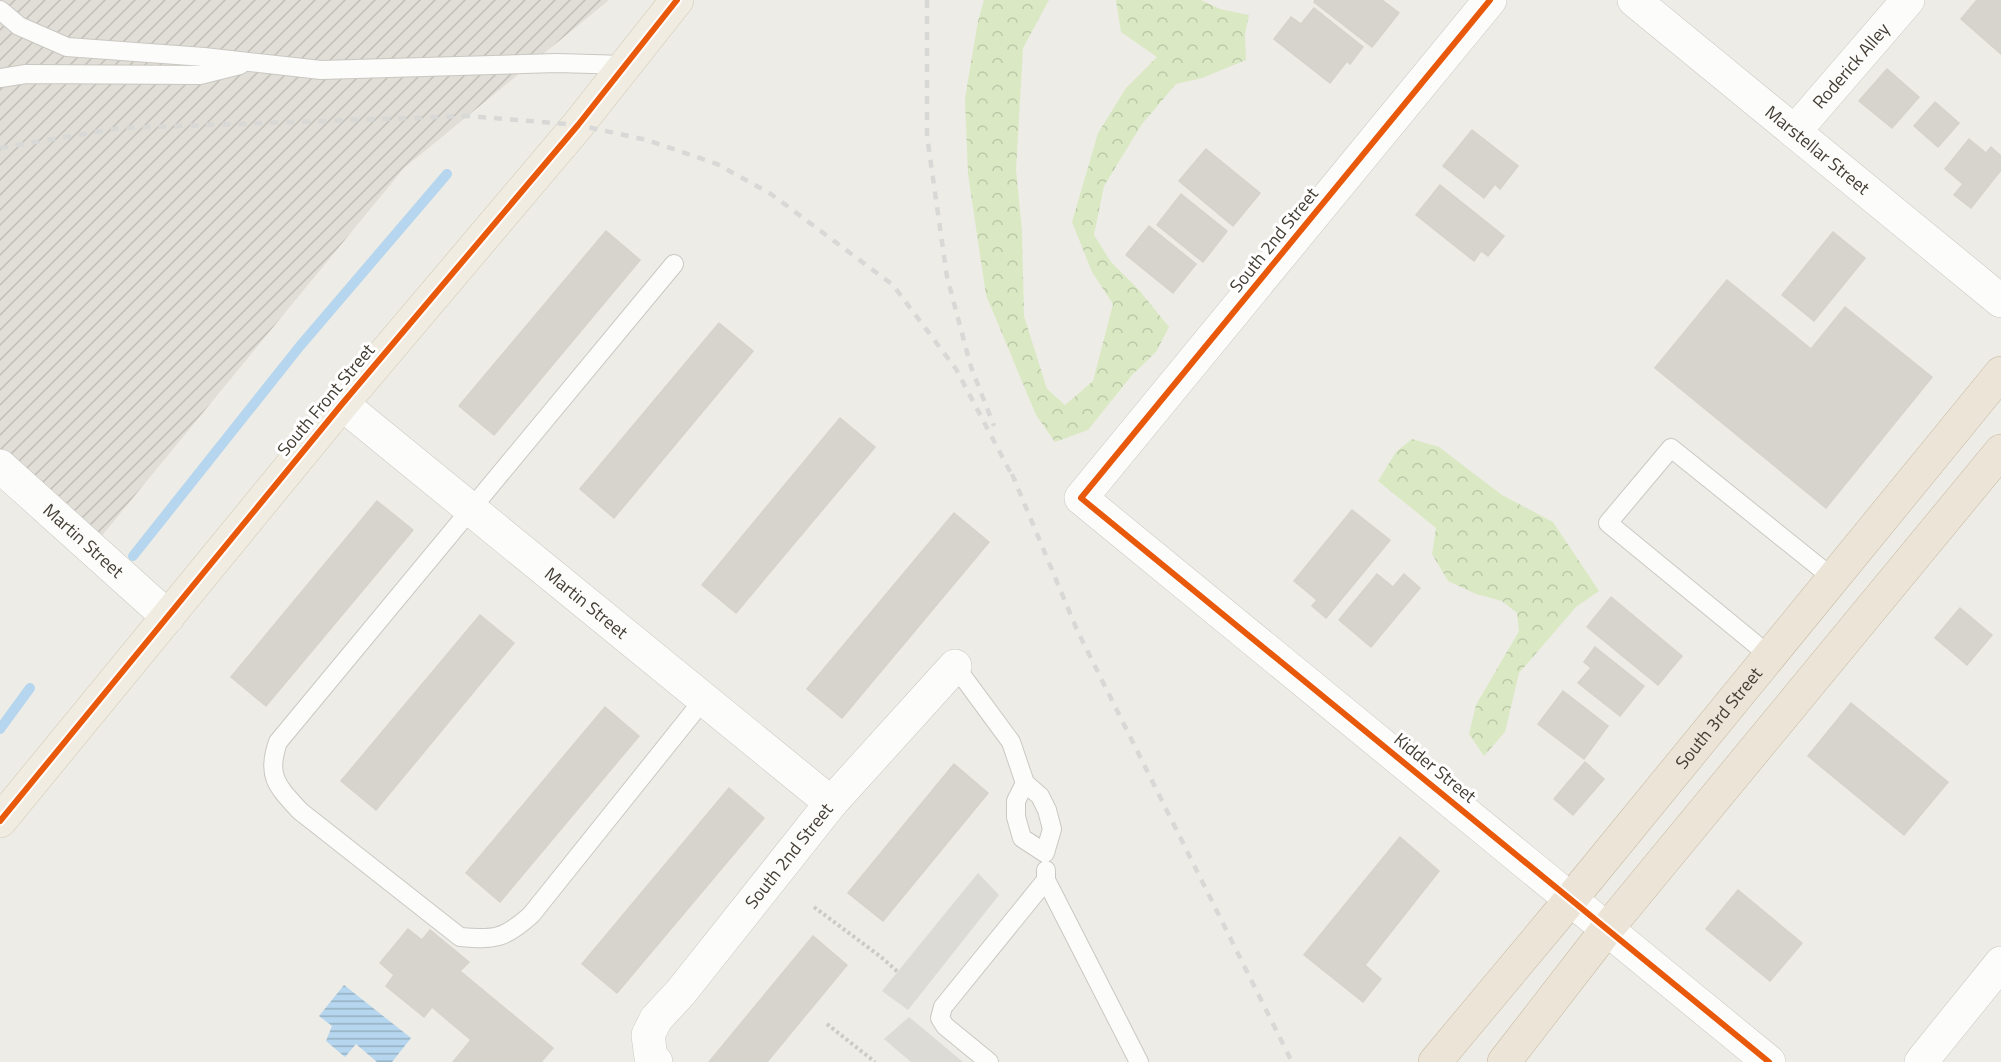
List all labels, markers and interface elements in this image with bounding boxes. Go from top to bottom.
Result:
street label: Roderick Alley [1806,16,1896,115]
street label: Marstellar Street [1759,99,1876,201]
street label: South 2nd Street [1223,181,1325,298]
street label: South Front Street [270,337,381,462]
street label: Martin Street [37,497,131,585]
street label: Martin Street [539,560,634,645]
street label: South 3rd Street [1669,660,1769,775]
street label: Kidder Street [1388,726,1483,810]
street label: South 2nd Street [738,796,840,914]

